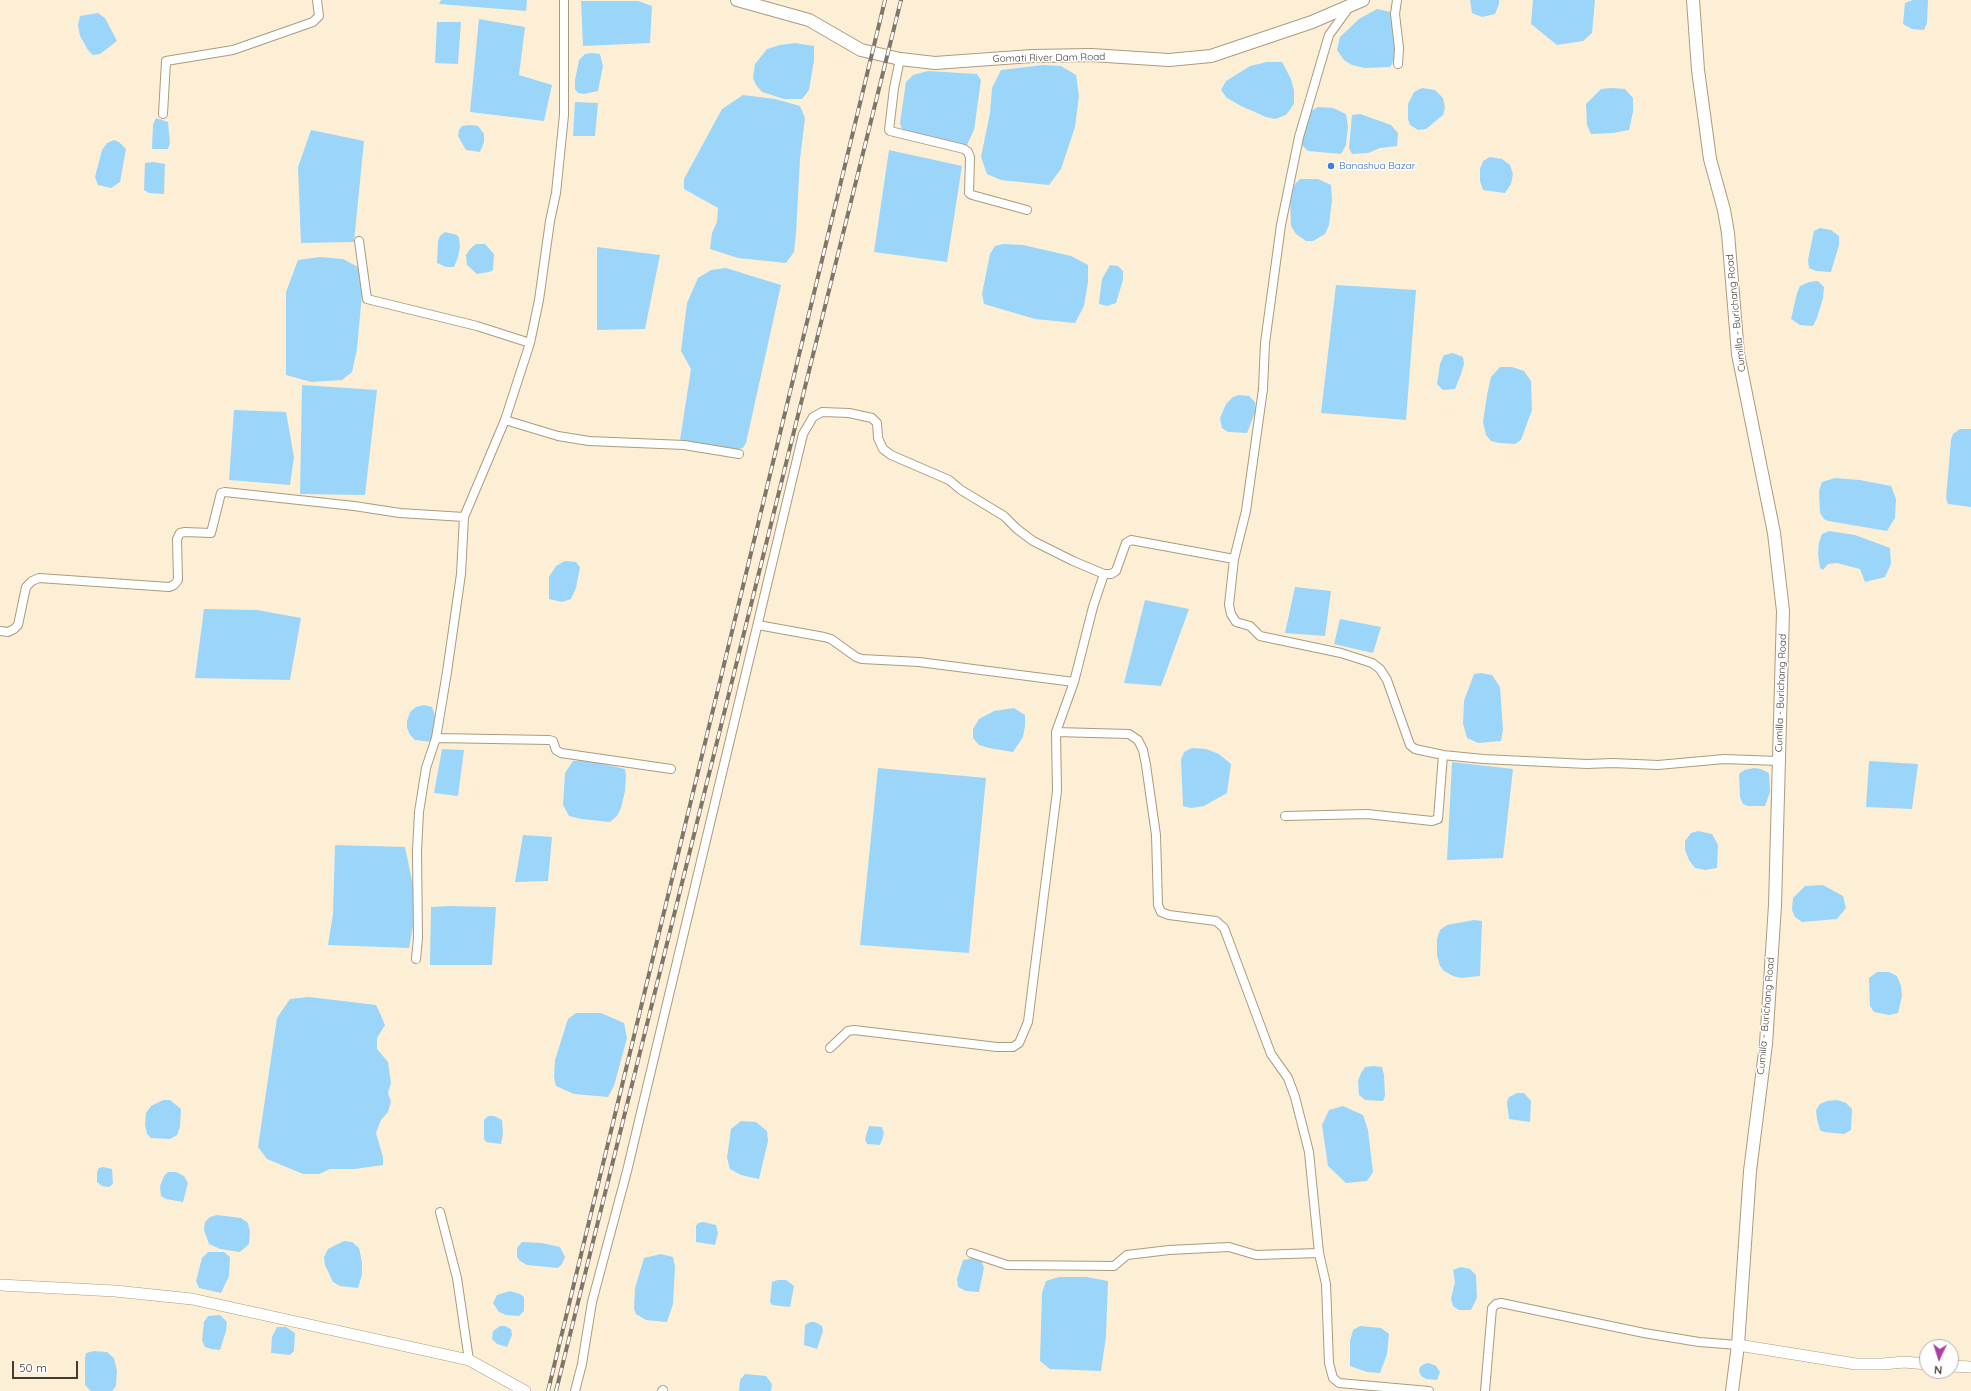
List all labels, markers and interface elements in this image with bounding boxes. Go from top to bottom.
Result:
street label: Gomati River Dam Road [993,51,1105,65]
place label: Banashua Bazar [1339,160,1416,172]
marker: Banashua Bazar [1326,161,1336,171]
street label: Cumilla - Burichang Road [1724,254,1748,372]
street label: Cumilla - Burichang Road [1773,634,1789,752]
street label: Cumilla - Burichang Road [1755,957,1777,1075]
north arrow [1919,1339,1959,1379]
scale bar [14,1353,80,1379]
text: 50 m [19,1360,47,1375]
text: N [1934,1363,1943,1377]

